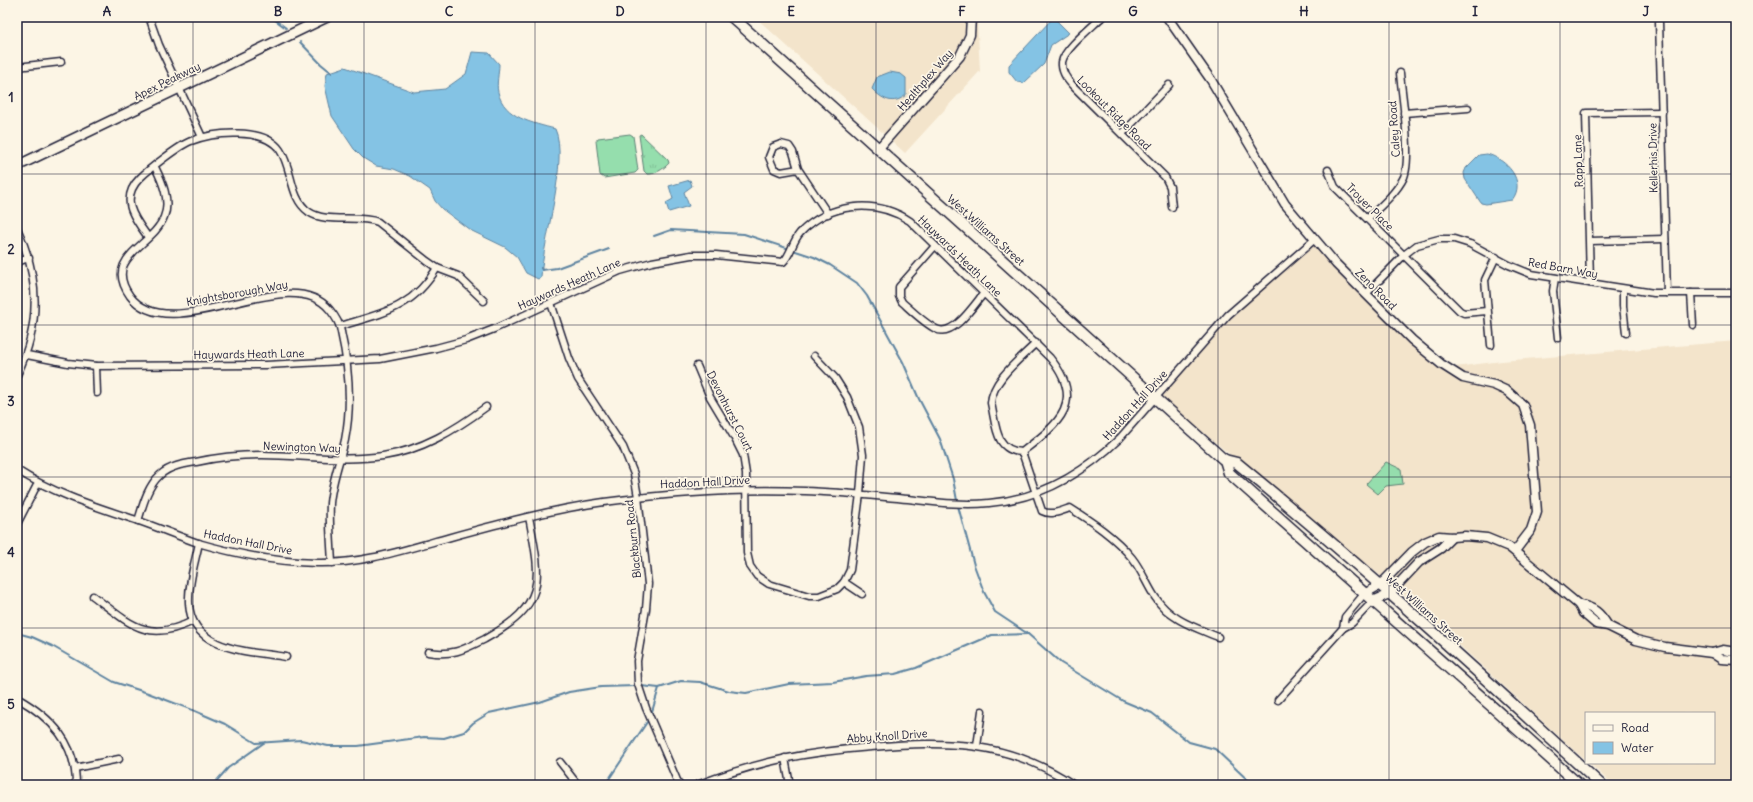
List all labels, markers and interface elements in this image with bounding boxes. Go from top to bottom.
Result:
text: A [103,3,112,20]
text: B [274,3,283,20]
text: C [445,3,454,20]
text: D [615,3,625,20]
text: E [787,3,795,20]
text: F [958,3,966,20]
text: G [1128,3,1138,20]
text: H [1299,3,1309,20]
text: I [1472,3,1478,20]
text: J [1643,3,1650,20]
street label: Healthplex Way [894,46,956,114]
street label: Apex Peakway [131,59,203,103]
street label: Lookout Ridge Road [1074,73,1154,153]
text: 1 [8,89,14,106]
street label: Caley Road [1385,100,1403,158]
street label: Kellerhis Drive [1645,123,1661,193]
street label: Rapp Lane [1570,134,1586,188]
street label: Troyer Place [1343,180,1397,234]
street label: West Williams Street [944,191,1028,269]
street label: Haywards Heath Lane [915,212,1005,300]
text: 2 [7,241,15,258]
street label: Haywards Heath Lane [515,255,623,313]
street label: Red Barn Way [1527,255,1599,281]
street label: Zeno Road [1352,265,1400,313]
street label: Knightsborough Way [185,277,289,309]
street label: Haywards Heath Lane [193,346,305,362]
street label: Haddon Hall Drive [1100,367,1170,443]
street label: Devonhurst Court [704,369,756,454]
text: 3 [7,393,15,410]
street label: Newington Way [263,439,341,455]
street label: Haddon Hall Drive [660,473,750,491]
street label: Blackburn Road [622,499,644,579]
street label: Haddon Hall Drive [202,527,294,557]
text: 4 [7,544,15,561]
street label: West Williams Street [1382,570,1466,648]
text: 5 [7,696,15,713]
legend [1585,712,1715,764]
text: Road [1621,720,1649,735]
street label: Abby Knoll Drive [846,726,928,746]
text: Water [1621,740,1654,755]

